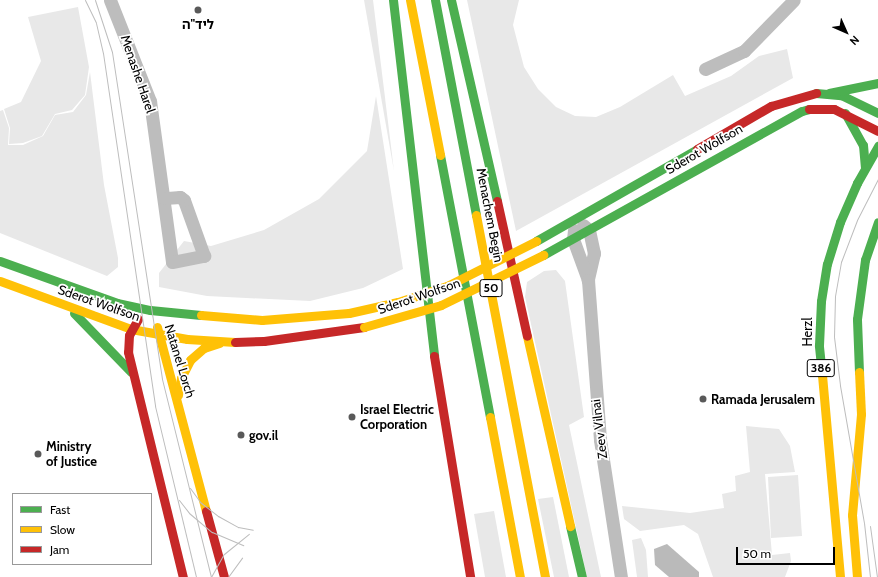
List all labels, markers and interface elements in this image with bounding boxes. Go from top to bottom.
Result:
marker: ליד"ה [193,5,203,15]
north arrow [826,12,866,52]
place label: ליד"ה [182,16,214,32]
street label: Menashe Harel [117,33,159,115]
text: N [847,33,862,48]
street label: Sderot Wolfson [663,121,745,177]
street label: Menachem Begin [473,167,507,263]
street label: Sderot Wolfson [376,275,462,317]
road number: 50 [479,278,503,298]
street label: Sderot Wolfson [56,282,142,324]
street label: Herzl [799,318,815,346]
street label: Natanel Lorch [161,322,199,400]
road number: 386 [806,358,836,378]
place label: Ramada Jerusalem [711,391,815,407]
marker: Ramada Jerusalem [698,394,708,404]
street label: Zeev Vilnai [588,398,610,460]
place label: Israel Electric Corporation [360,402,434,433]
marker: Israel Electric Corporation [347,412,357,422]
place label: gov.il [249,427,278,443]
marker: gov.il [236,430,246,440]
place label: Ministry of Justice [46,439,97,470]
marker: Ministry of Justice [33,449,43,459]
legend [12,493,152,565]
text: Fast [50,502,70,517]
text: Slow [50,522,75,537]
scale bar [738,539,837,565]
text: Jam [50,542,69,557]
text: 50 m [743,546,771,561]

